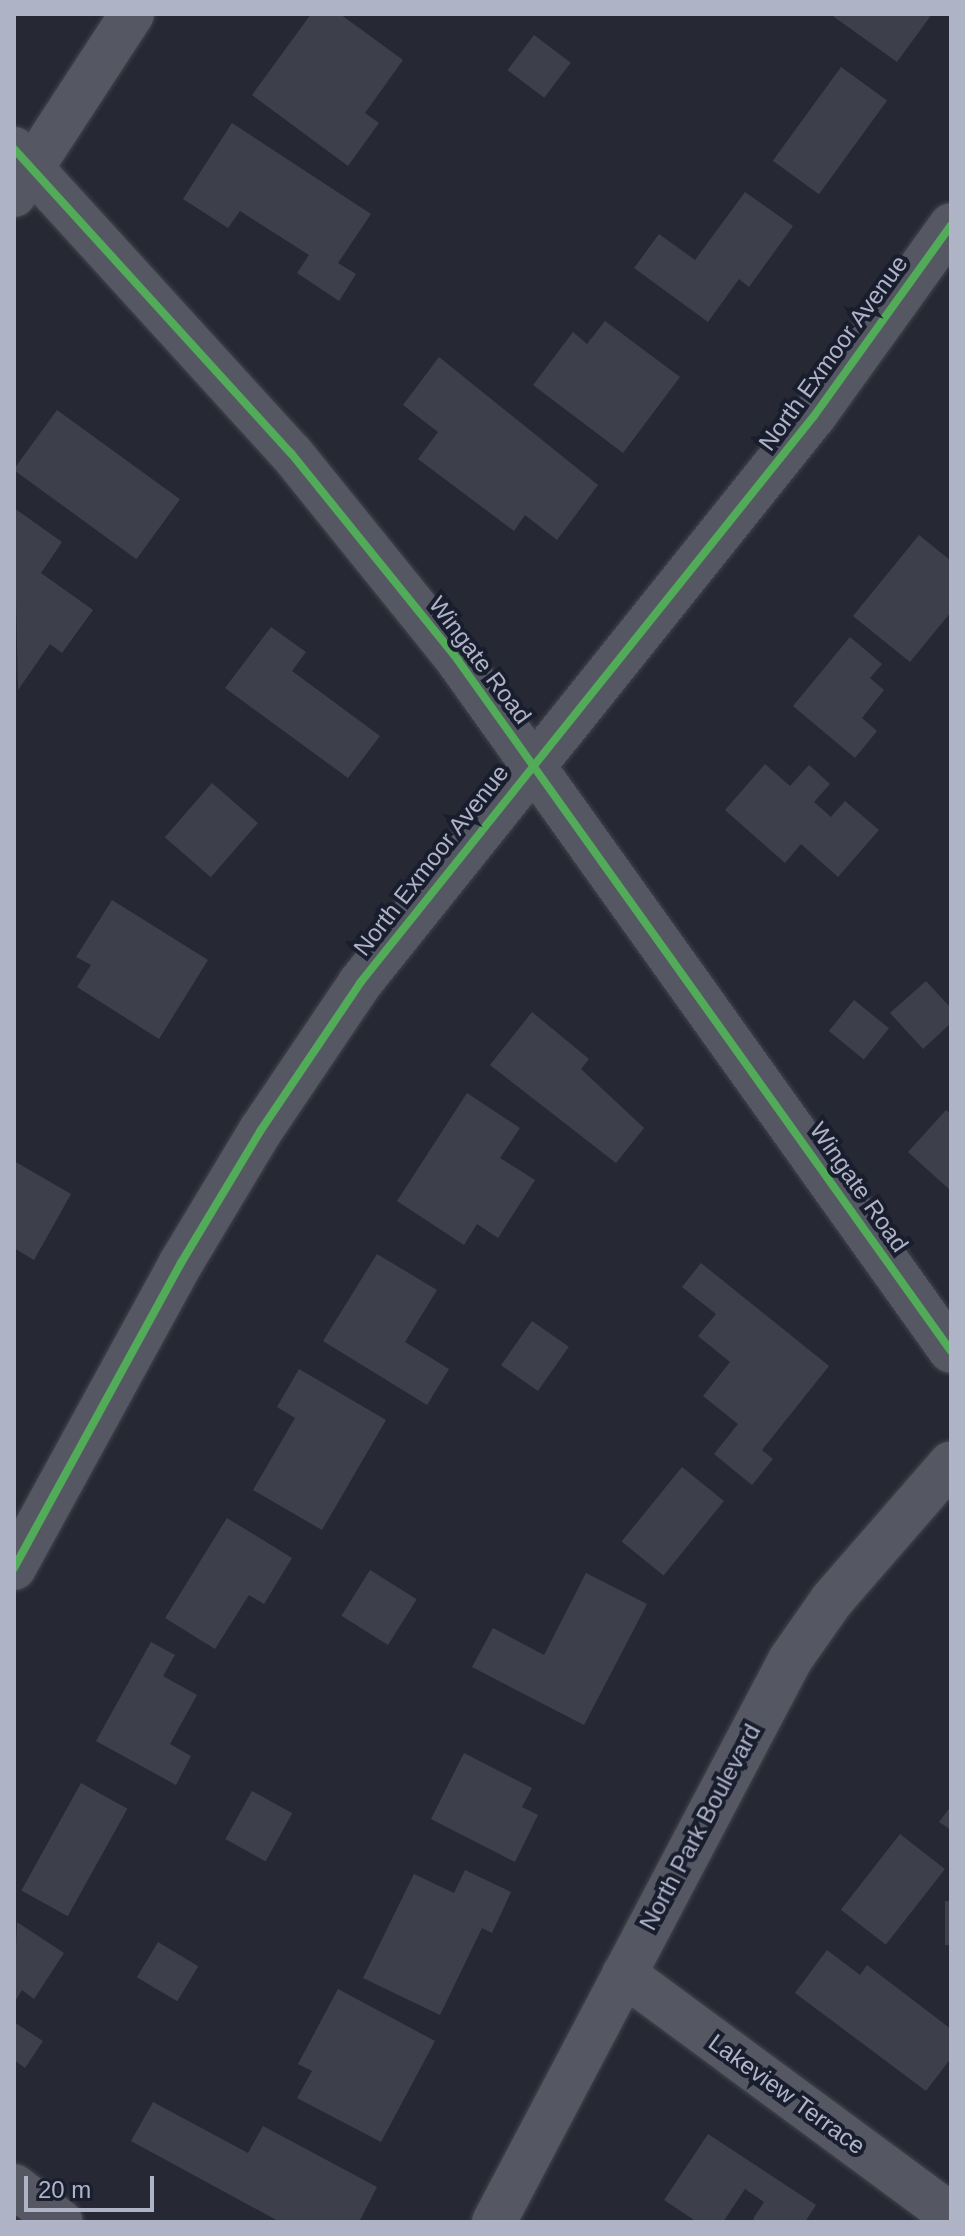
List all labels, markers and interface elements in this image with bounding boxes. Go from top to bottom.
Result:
street label: North Exmoor Avenue [752,249,914,457]
street label: Wingate Road [423,591,537,729]
street label: North Exmoor Avenue [347,758,515,962]
street label: Wingate Road [804,1116,914,1258]
street label: North Park Boulevard [633,1719,767,1935]
street label: Lakeview Terrace [703,2027,871,2161]
scale bar [28,2160,158,2210]
text: 20 m [38,2176,91,2203]

